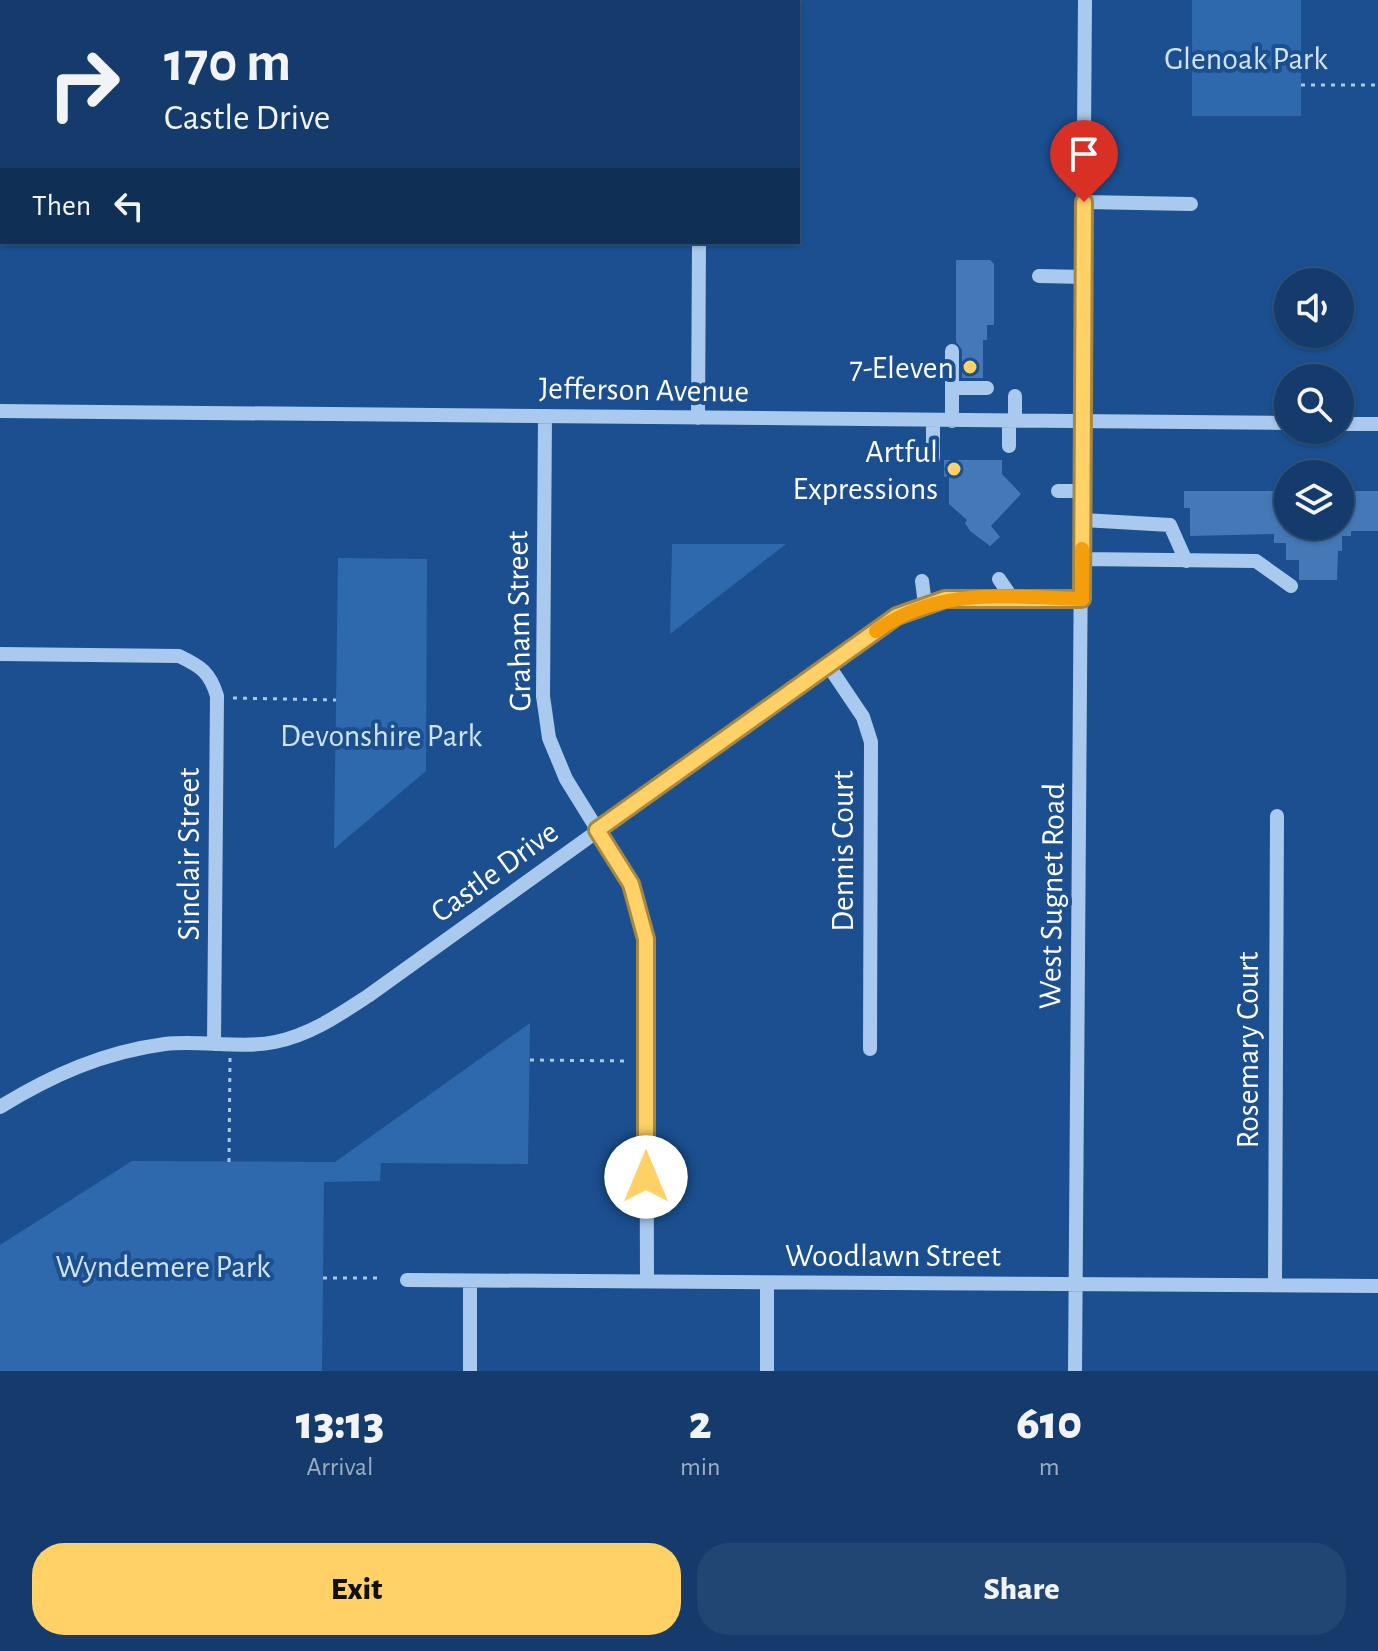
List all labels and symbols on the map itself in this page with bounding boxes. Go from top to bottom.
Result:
park label: Glenoak Park [1164,43,1328,75]
pin [1050,120,1118,202]
place label: 7-Eleven [849,352,954,384]
marker: 7-Eleven [961,358,979,376]
street label: Jefferson Avenue [539,372,749,408]
place label: Artful Expressions [792,436,938,505]
marker: Artful Expressions [945,460,963,478]
street label: Graham Street [501,530,537,712]
park label: Devonshire Park [280,720,483,752]
street label: Sinclair Street [173,767,205,941]
street label: Dennis Court [827,770,859,932]
street label: West Sugnet Road [1034,782,1070,1010]
street label: Castle Drive [425,815,564,928]
street label: Rosemary Court [1232,952,1264,1148]
position arrow [604,1135,688,1219]
street label: Woodlawn Street [785,1240,1001,1272]
park label: Wyndemere Park [55,1251,271,1283]

